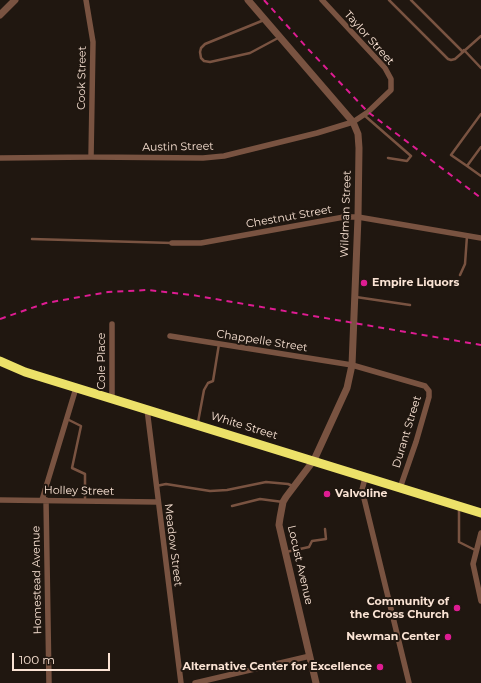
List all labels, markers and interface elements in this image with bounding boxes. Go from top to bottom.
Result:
street label: Taylor Street [341,8,397,68]
street label: Cook Street [75,46,89,110]
street label: Austin Street [142,140,214,154]
street label: Wildman Street [338,170,354,258]
street label: Chestnut Street [245,203,333,231]
place label: Empire Liquors [372,276,459,290]
marker: Empire Liquors [359,278,369,288]
street label: Chappelle Street [216,327,308,355]
street label: Cole Place [95,332,109,390]
street label: Durant Street [390,394,424,470]
street label: White Street [209,410,279,442]
street label: Holley Street [44,484,114,498]
place label: Valvoline [335,487,388,501]
marker: Valvoline [322,489,332,499]
street label: Meadow Street [161,503,185,587]
street label: Locust Avenue [284,524,316,606]
street label: Homestead Avenue [29,526,45,634]
place label: Community of the Cross Church [350,595,449,621]
marker: Community of the Cross Church [452,603,462,613]
place label: Newman Center [346,630,440,644]
marker: Newman Center [443,632,453,642]
scale bar [14,645,112,671]
text: 100 m [19,652,55,667]
place label: Alternative Center for Excellence [183,660,372,674]
marker: Alternative Center for Excellence [375,662,385,672]

